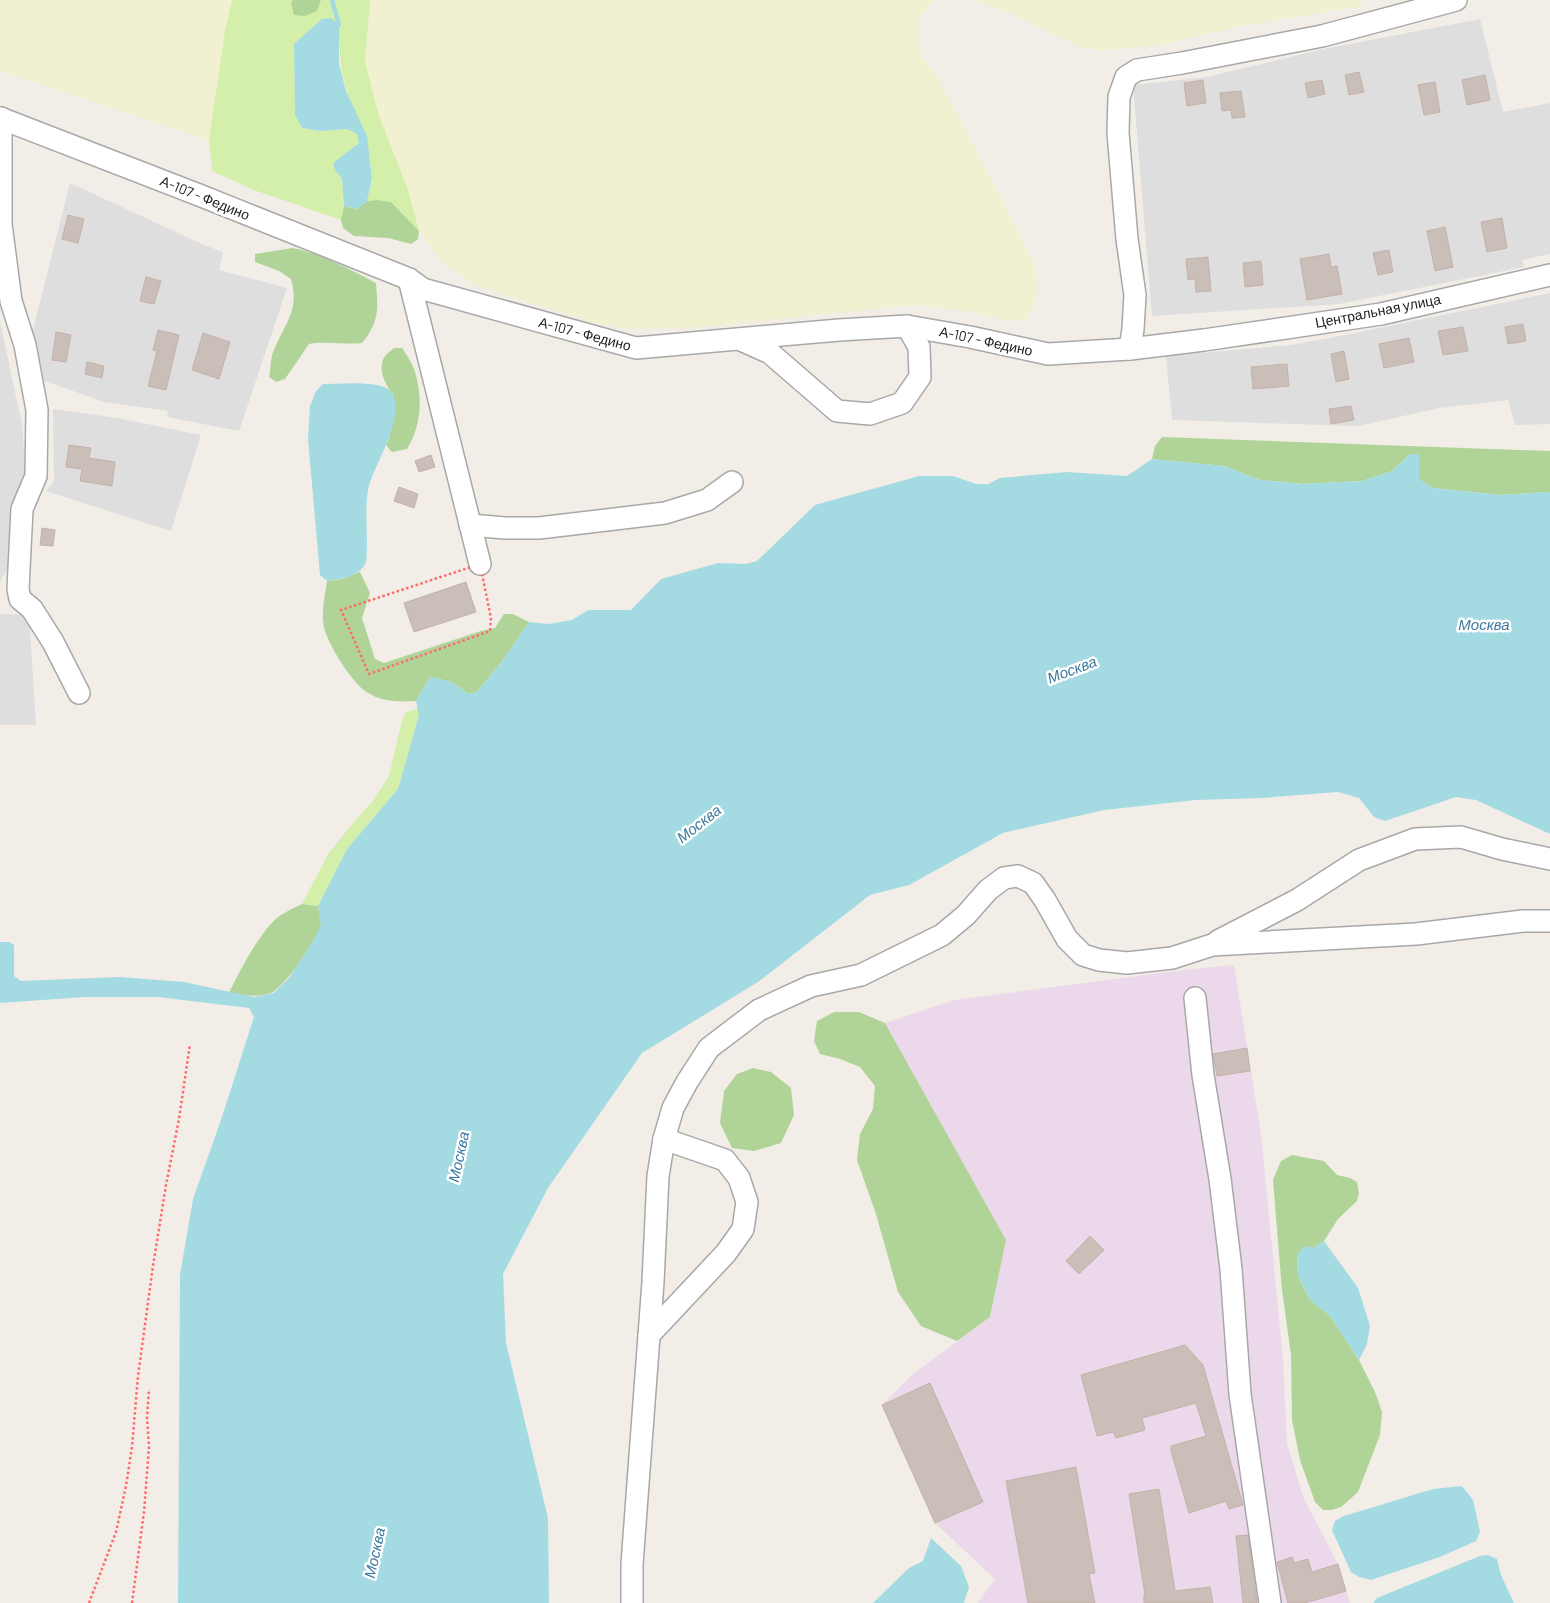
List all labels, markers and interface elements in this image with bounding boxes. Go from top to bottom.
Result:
street label: А-107 - Федино [158,172,253,223]
street label: Центральная улица [1314,290,1442,331]
street label: А-107 - Федино [537,313,633,354]
street label: А-107 - Федино [938,322,1035,359]
water label: Москва [1458,615,1510,633]
water label: Москва [1044,651,1099,687]
water label: Москва [673,800,724,846]
water label: Москва [444,1130,472,1184]
water label: Москва [360,1526,388,1580]

